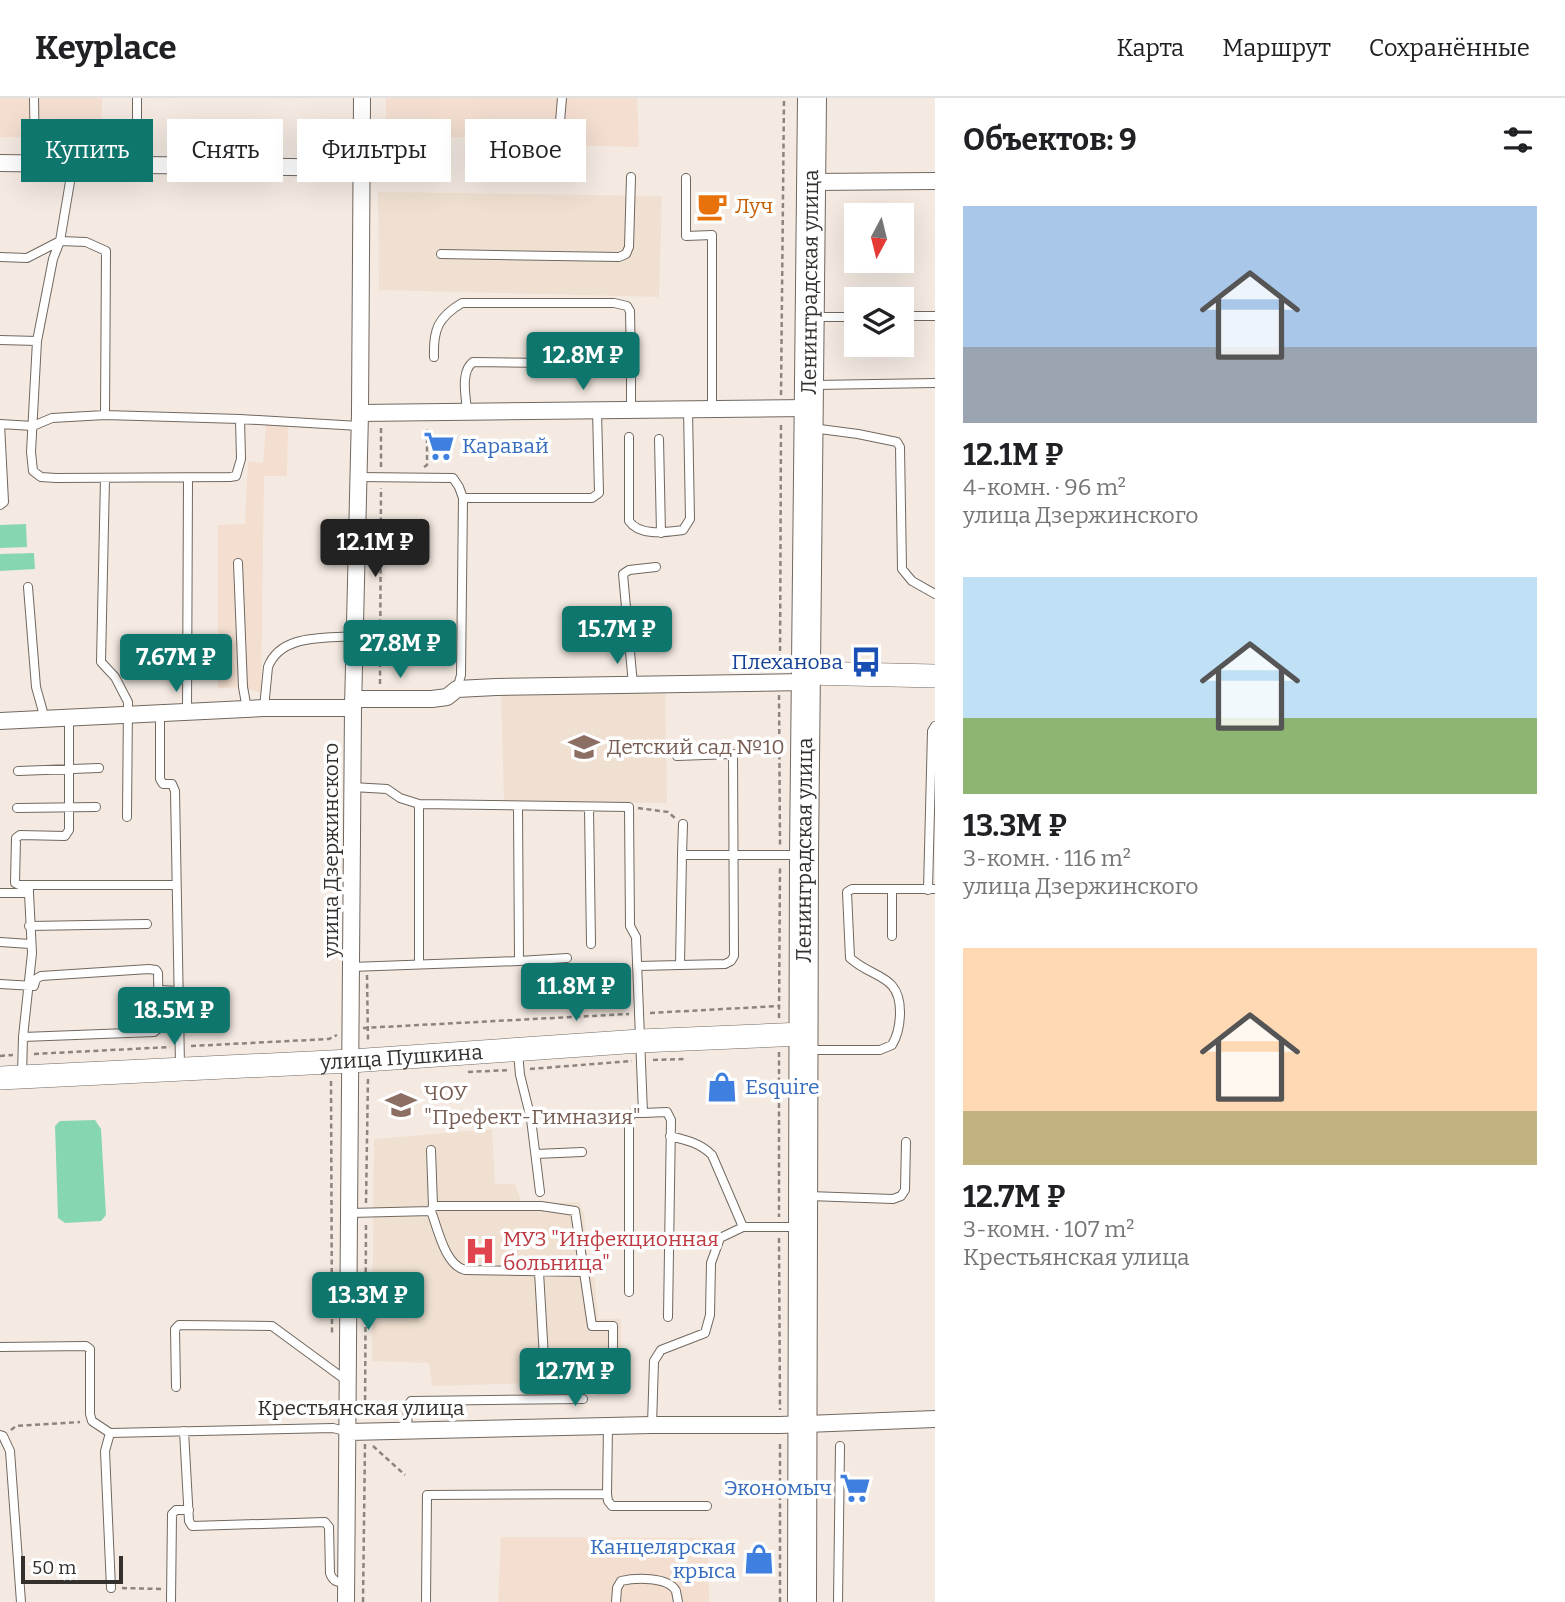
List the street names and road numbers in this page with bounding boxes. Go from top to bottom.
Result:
street label: Ленинградская улица [796,169,824,395]
street label: Ленинградская улица [791,737,818,963]
street label: улица Дзержинского [318,743,344,958]
street label: улица Пушкина [319,1039,484,1076]
street label: Крестьянская улица [257,1395,465,1421]

